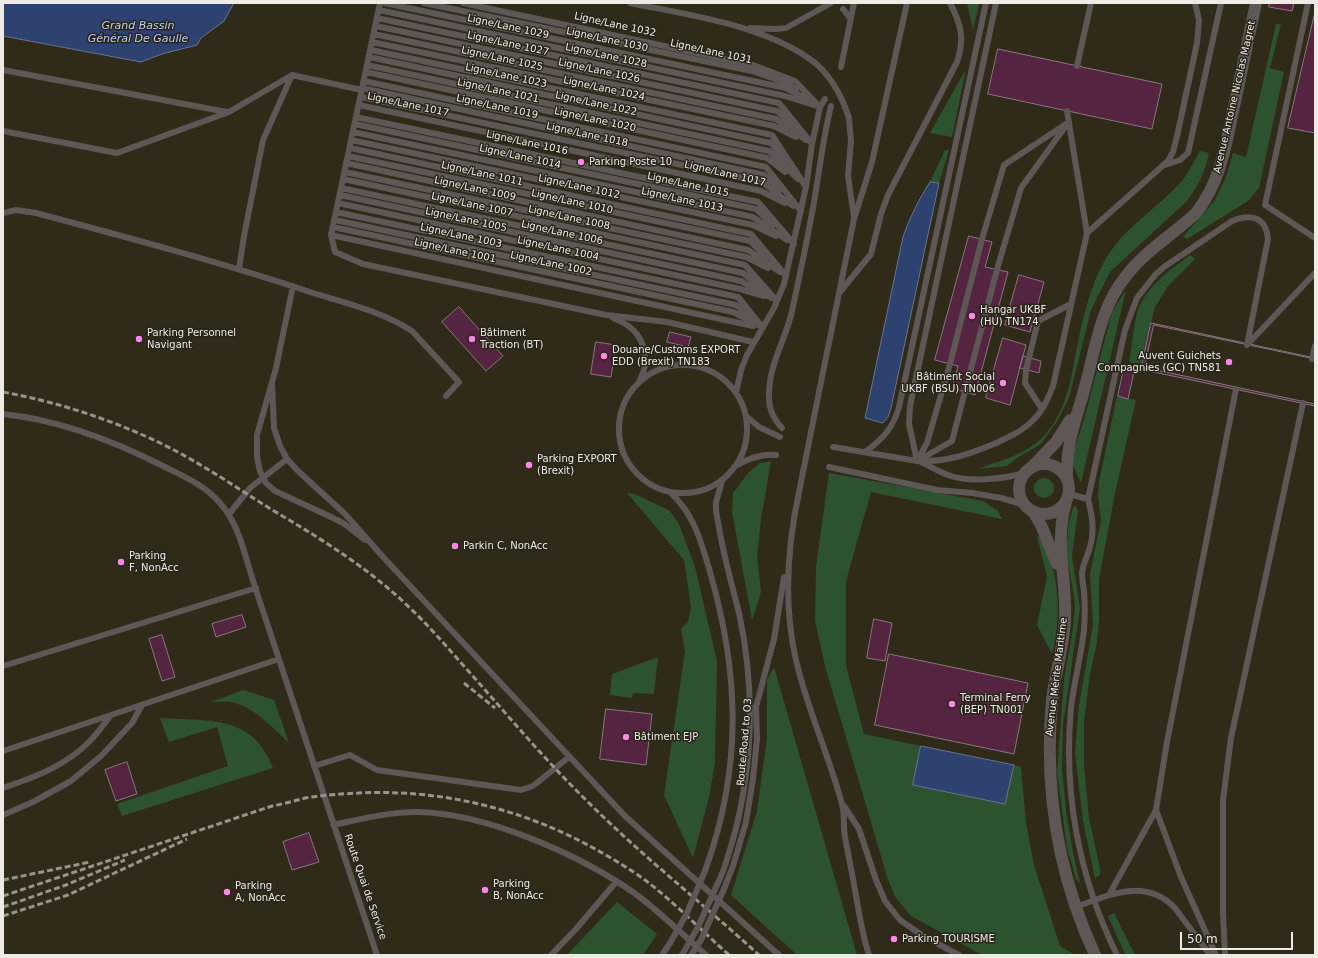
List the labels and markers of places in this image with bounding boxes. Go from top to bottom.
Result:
place label: Parking Poste 10 [589,156,672,168]
marker: Parking Poste 10 [576,157,586,167]
place label: Hangar UKBF (HU) TN174 [980,304,1046,328]
marker: Hangar UKBF (HU) TN174 [967,311,977,321]
place label: Parking Personnel Navigant [147,327,236,350]
place label: Bâtiment Traction (BT) [480,327,543,350]
marker: Parking Personnel Navigant [134,334,144,344]
marker: Bâtiment Traction (BT) [467,334,477,344]
place label: Douane/Customs EXPORT EDD (Brexit) TN183 [612,344,740,368]
place label: Auvent Guichets Compagnies (GC) TN581 [1097,350,1221,374]
marker: Douane/Customs EXPORT EDD (Brexit) TN183 [599,351,609,361]
marker: Auvent Guichets Compagnies (GC) TN581 [1224,357,1234,367]
place label: Bâtiment Social UKBF (BSU) TN006 [901,371,995,394]
marker: Bâtiment Social UKBF (BSU) TN006 [998,378,1008,388]
place label: Parking EXPORT (Brexit) [537,453,617,476]
marker: Parking EXPORT (Brexit) [524,460,534,470]
place label: Parkin C, NonAcc [463,540,548,552]
marker: Parkin C, NonAcc [450,541,460,551]
place label: Parking F, NonAcc [129,550,179,574]
marker: Parking F, NonAcc [116,557,126,567]
place label: Terminal Ferry (BEP) TN001 [960,692,1031,716]
marker: Terminal Ferry (BEP) TN001 [947,699,957,709]
place label: Bâtiment EJP [634,731,698,743]
marker: Bâtiment EJP [621,732,631,742]
place label: Parking B, NonAcc [493,878,544,902]
place label: Parking A, NonAcc [235,880,286,904]
marker: Parking B, NonAcc [480,885,490,895]
marker: Parking A, NonAcc [222,887,232,897]
place label: Parking TOURISME [902,933,995,945]
marker: Parking TOURISME [889,934,899,944]

